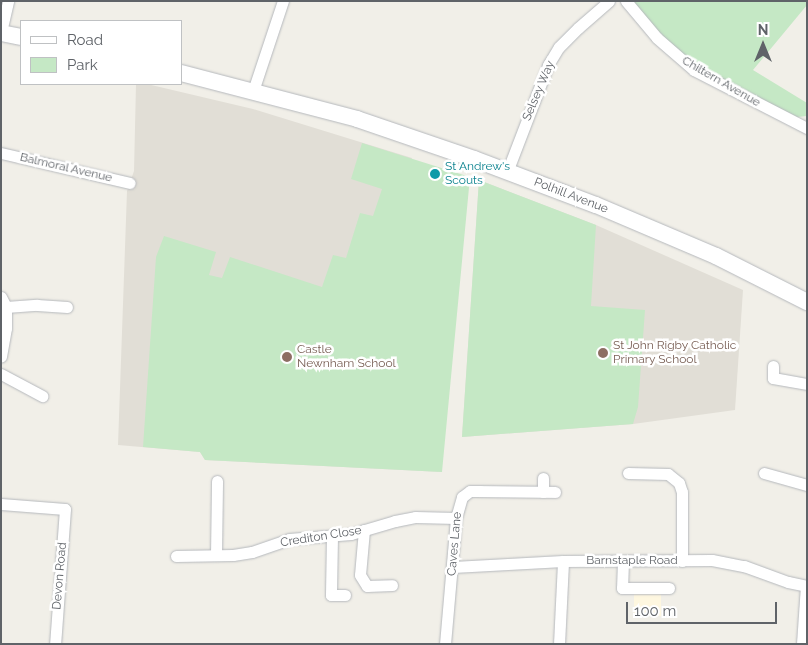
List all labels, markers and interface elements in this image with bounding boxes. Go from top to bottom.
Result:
legend [20,20,182,85]
north arrow [738,20,788,70]
text: N [758,22,768,38]
text: Road [67,31,103,49]
street label: Chiltern Avenue [679,54,763,110]
text: Park [67,56,98,74]
street label: Selsey Way [520,58,558,124]
street label: Balmoral Avenue [18,150,114,186]
place label: St Andrew's Scouts [445,160,511,188]
marker: St Andrew's Scouts [429,168,441,180]
street label: Polhill Avenue [532,175,610,217]
place label: St John Rigby Catholic Primary School [613,339,737,367]
place label: Castle Newnham School [297,343,396,371]
marker: St John Rigby Catholic Primary School [597,347,609,359]
marker: Castle Newnham School [281,351,293,363]
street label: Caves Lane [445,511,465,577]
street label: Crediton Close [279,523,363,551]
street label: Devon Road [50,542,70,610]
street label: Barnstaple Road [586,554,678,568]
scale bar [628,592,779,624]
text: 100 m [634,602,676,620]

